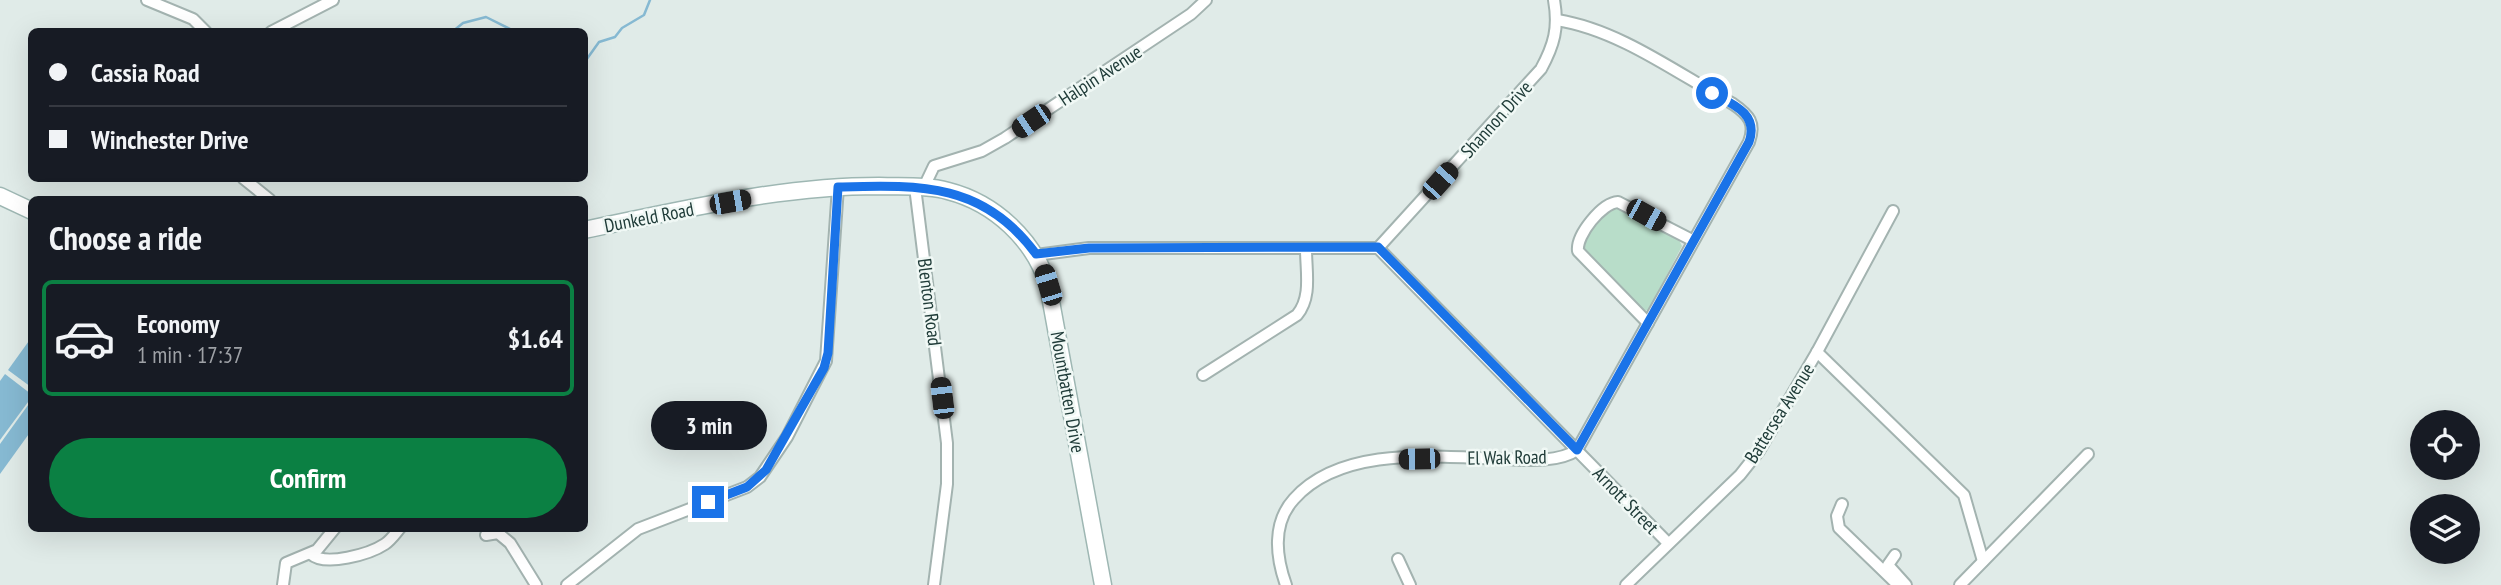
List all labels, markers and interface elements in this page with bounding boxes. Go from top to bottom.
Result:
street label: Halpin Avenue [1054,39,1146,111]
text: Cassia Road [91,56,199,89]
street label: Shannon Drive [1455,75,1537,163]
route start [1696,77,1728,109]
car [1008,101,1055,141]
text: Winchester Drive [91,123,249,156]
car [1419,158,1462,204]
car [708,188,753,216]
car [1623,196,1670,234]
street label: Dunkeld Road [602,197,696,237]
text: Choose a ride [49,217,202,259]
street label: Blenton Road [913,257,947,347]
car [1032,262,1065,308]
icon: car [53,307,116,370]
text: Economy [137,307,219,340]
text: $1.64 [508,322,563,355]
street label: Mountbatten Drive [1046,329,1091,455]
text: 1 min · 17:37 [137,340,243,369]
street label: Battersea Avenue [1739,358,1819,467]
car [930,376,955,420]
callout: 3 min [650,400,766,449]
map controls [2410,410,2480,564]
button: locate [2410,410,2480,480]
text: 3 min [686,411,732,440]
button: Confirm [49,438,567,518]
street label: El Wak Road [1467,444,1547,470]
car [1398,448,1441,470]
street label: Arnott Street [1588,461,1665,539]
route end [692,486,724,518]
button: layers [2410,494,2480,564]

